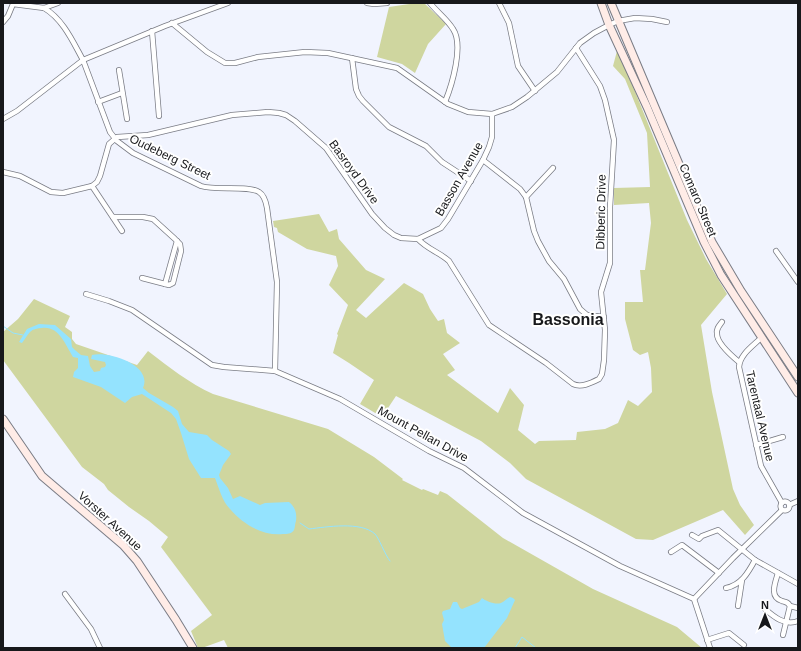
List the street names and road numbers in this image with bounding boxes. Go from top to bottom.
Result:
street label: Oudeberg Street [127,131,214,183]
street label: Basroyd Drive [326,137,382,207]
street label: Basson Avenue [432,139,486,219]
street label: Comaro Street [676,161,720,239]
street label: Dibberic Drive [593,174,609,250]
street label: Tarentaal Avenue [743,369,777,463]
street label: Mount Pellan Drive [375,403,471,465]
street label: Vorster Avenue [75,489,145,554]

